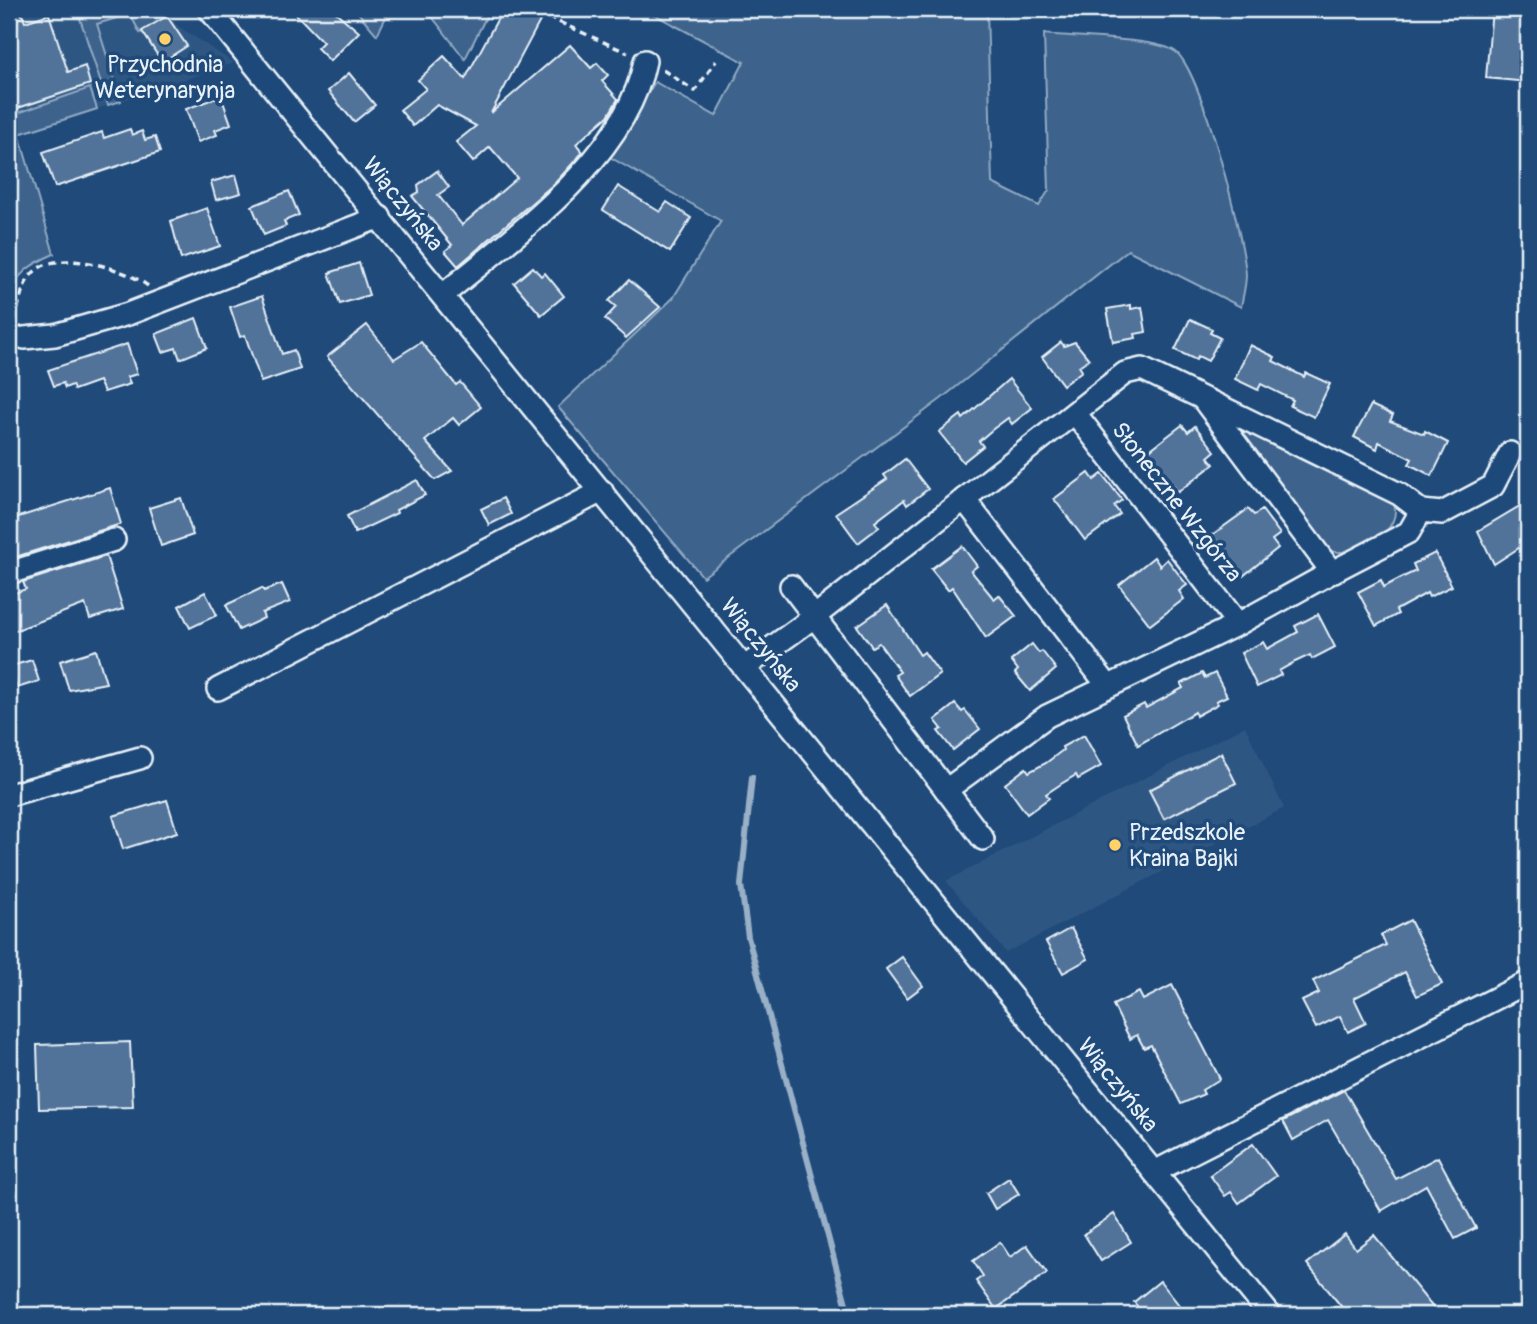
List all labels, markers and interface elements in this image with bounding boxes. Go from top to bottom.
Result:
marker: Przychodnia Weterynarynja [157,31,173,47]
place label: Przychodnia Weterynarynja [95,50,235,105]
street label: Wiączyńska [356,151,450,257]
street label: Słoneczne Wzgórza [1105,416,1249,588]
street label: Wiączyńska [714,592,808,698]
place label: Przedszkole Kraina Bajki [1129,818,1246,873]
marker: Przedszkole Kraina Bajki [1107,837,1123,853]
street label: Wiączyńska [1071,1032,1165,1138]

